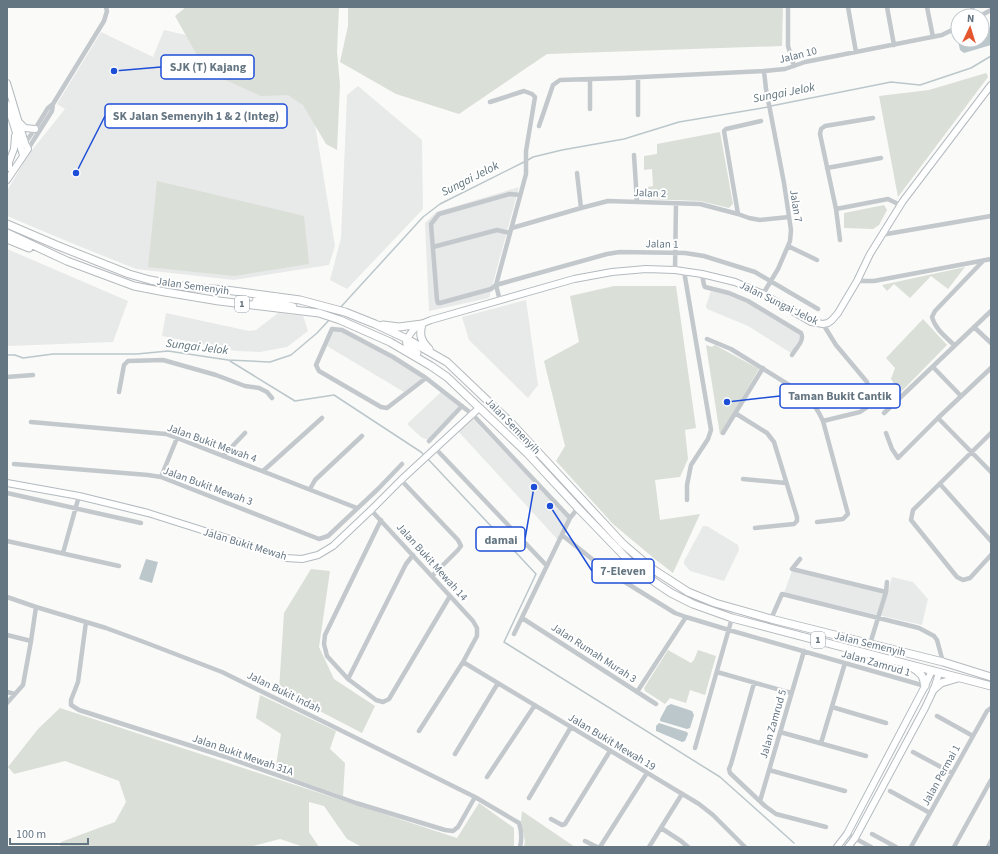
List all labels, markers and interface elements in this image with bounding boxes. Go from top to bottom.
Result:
north arrow [950,8,990,48]
text: N [966,11,975,26]
street label: Jalan 10 [778,43,818,67]
callout: SJK (T) Kajang [161,55,254,79]
text: SJK (T) Kajang [170,59,247,76]
water label: Sungai Jelok [752,79,817,107]
callout: SK Jalan Semenyih 1 & 2 (Integ) [105,104,287,128]
text: SK Jalan Semenyih 1 & 2 (Integ) [113,108,279,125]
water label: Sungai Jelok [438,157,502,201]
street label: Jalan 2 [633,185,667,201]
street label: Jalan 7 [786,189,806,223]
street label: Jalan 1 [645,236,679,252]
street label: Jalan Semenyih [156,273,230,299]
street label: Jalan Sungai Jelok [737,277,821,329]
road number: 1 [235,296,249,312]
water label: Sungai Jelok [165,335,229,359]
callout: Taman Bukit Cantik [780,384,900,408]
text: Taman Bukit Cantik [788,388,892,405]
street label: Jalan Semenyih [482,394,544,458]
street label: Jalan Bukit Mewah 4 [165,420,259,466]
street label: Jalan Bukit Mewah 3 [161,463,255,509]
street label: Jalan Bukit Mewah 14 [393,520,471,605]
street label: Jalan Bukit Mewah [201,524,289,564]
callout: damai [476,527,525,551]
text: damai [484,532,518,549]
callout: 7-Eleven [592,559,654,583]
text: 7-Eleven [600,563,646,580]
street label: Jalan Rumah Murah 3 [548,620,640,686]
street label: Jalan Semenyih [833,628,907,660]
road number: 1 [811,632,825,648]
street label: Jalan Zamrud 1 [840,646,912,680]
street label: Jalan Bukit Indah [245,668,323,716]
street label: Jalan Zamrud 5 [756,688,790,760]
street label: Jalan Bukit Mewah 19 [565,710,659,774]
street label: Jalan Bukit Mewah 31A [191,731,296,779]
street label: Jalan Permai 1 [918,742,964,808]
scale bar [10,820,88,846]
text: 100 m [16,826,46,843]

